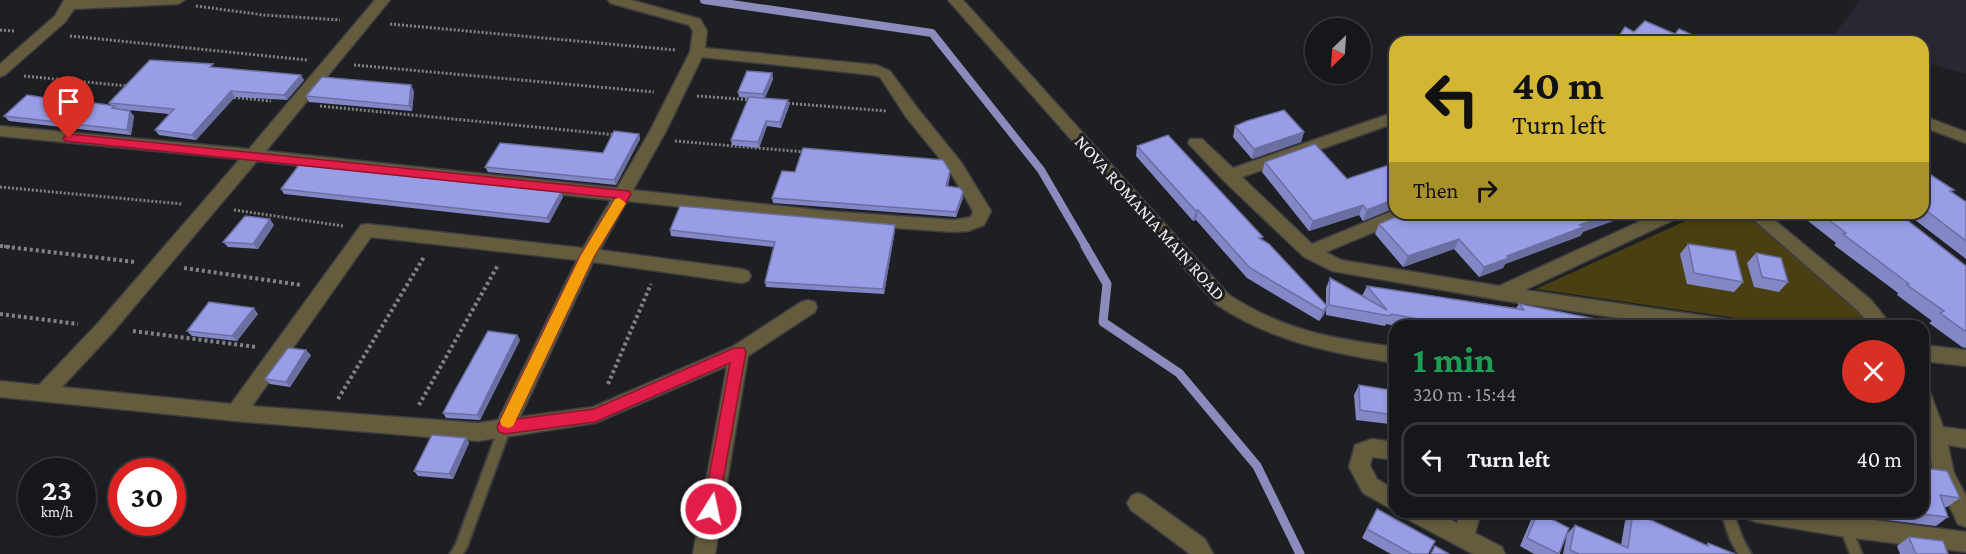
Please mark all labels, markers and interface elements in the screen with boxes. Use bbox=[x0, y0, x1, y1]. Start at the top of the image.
north arrow bbox=[1305, 18, 1371, 84]
map controls bbox=[1305, 18, 1371, 84]
icon: left bbox=[1413, 60, 1491, 138]
text: 40 m bbox=[1512, 61, 1604, 108]
pin bbox=[43, 76, 94, 138]
icon: arrive bbox=[52, 85, 85, 118]
text: Turn left bbox=[1512, 110, 1606, 140]
street label: NOVA ROMANIA MAIN ROAD bbox=[1071, 132, 1229, 304]
icon: right bbox=[1470, 174, 1503, 207]
text: Then bbox=[1413, 178, 1458, 203]
text: 1 min bbox=[1413, 340, 1495, 380]
button: close bbox=[1842, 340, 1905, 403]
text: 320 m · 15:44 bbox=[1413, 383, 1516, 405]
icon: left bbox=[1416, 443, 1449, 476]
text: Turn left bbox=[1467, 447, 1550, 472]
text: 40 m bbox=[1857, 447, 1902, 472]
speed limit sign: 30 bbox=[108, 458, 186, 536]
text: 23 bbox=[42, 473, 72, 506]
position arrow bbox=[679, 477, 743, 541]
text: km/h bbox=[41, 504, 73, 520]

